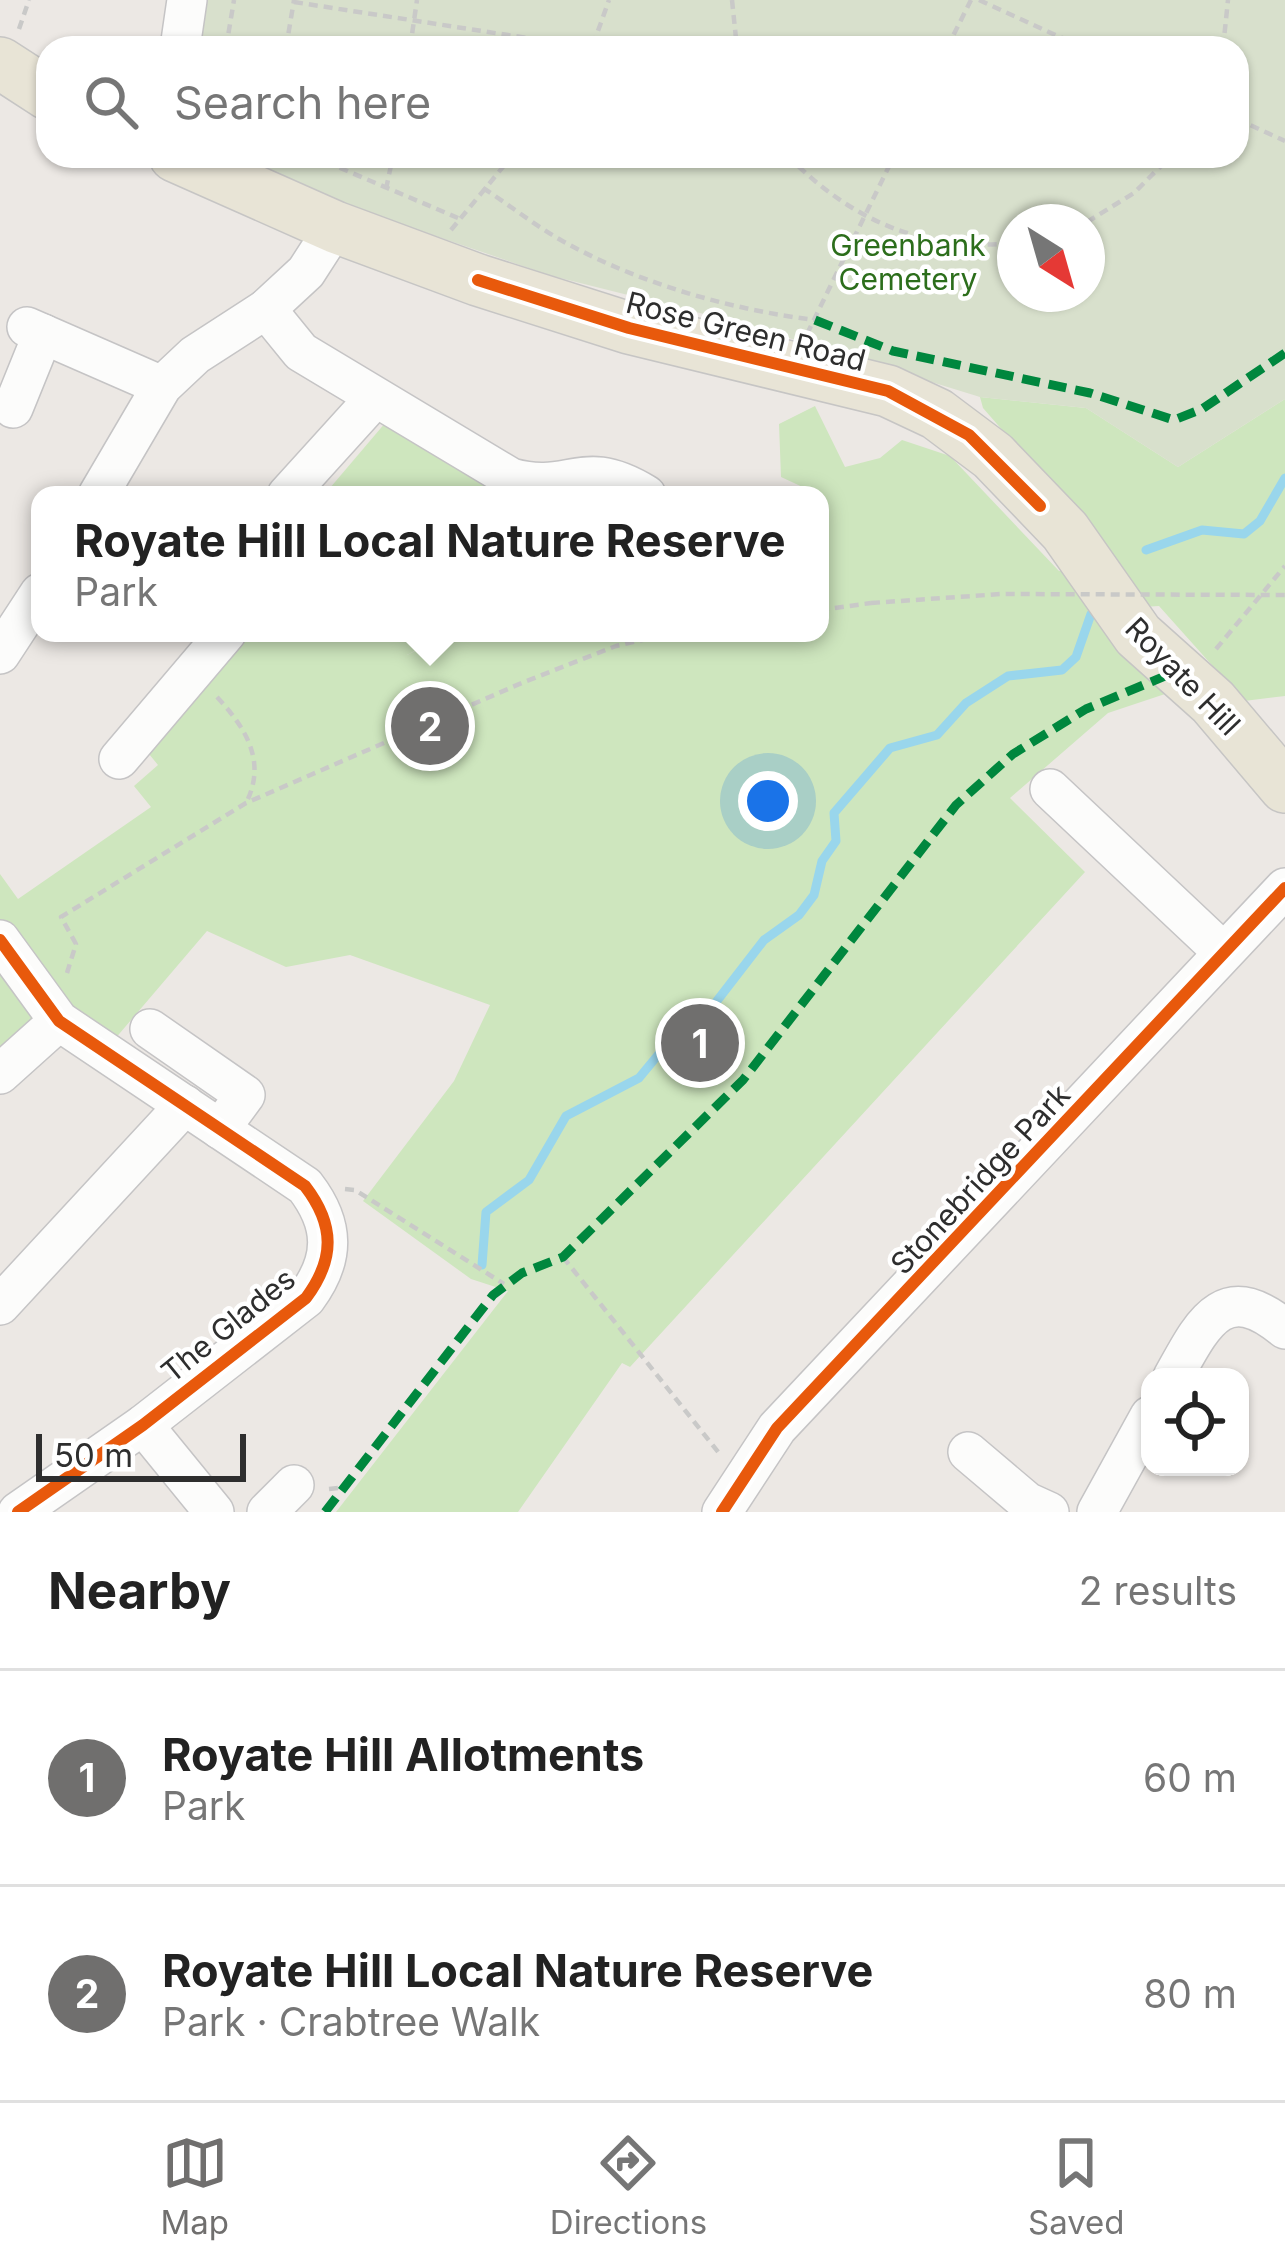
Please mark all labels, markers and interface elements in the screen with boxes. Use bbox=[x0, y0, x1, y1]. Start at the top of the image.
search box bbox=[36, 36, 1249, 168]
icon: search bbox=[78, 69, 144, 135]
text: Search here bbox=[174, 75, 431, 130]
north arrow bbox=[997, 204, 1105, 312]
park label: Greenbank Cemetery bbox=[830, 227, 986, 297]
street label: Rose Green Road bbox=[623, 284, 869, 378]
popup bbox=[31, 486, 829, 642]
text: Royate Hill Local Nature Reserve bbox=[74, 513, 786, 568]
text: Park bbox=[74, 568, 158, 615]
street label: Royate Hill bbox=[1118, 610, 1248, 742]
pin: 2 bbox=[391, 681, 469, 771]
your location bbox=[738, 771, 798, 831]
pin: 1 bbox=[661, 998, 739, 1088]
street label: Stonebridge Park bbox=[883, 1076, 1078, 1281]
street label: The Glades bbox=[154, 1260, 302, 1390]
map controls bbox=[1141, 1368, 1249, 1476]
button: locate bbox=[1141, 1368, 1249, 1476]
scale bar bbox=[36, 1428, 246, 1481]
text: 50 m bbox=[54, 1435, 133, 1475]
text: Nearby bbox=[48, 1560, 231, 1621]
text: 2 results bbox=[1079, 1567, 1237, 1614]
text: Royate Hill Allotments bbox=[162, 1727, 644, 1782]
text: 1 bbox=[79, 1754, 95, 1801]
text: 60 m bbox=[1143, 1754, 1237, 1801]
text: Park bbox=[162, 1782, 246, 1829]
text: Royate Hill Local Nature Reserve bbox=[162, 1943, 873, 1998]
text: 2 bbox=[75, 1970, 99, 2017]
text: 80 m bbox=[1143, 1970, 1237, 2017]
text: Park · Crabtree Walk bbox=[162, 1998, 540, 2045]
tab: Map bbox=[160, 2130, 229, 2242]
tab: Directions bbox=[550, 2130, 707, 2242]
tab: Saved bbox=[1028, 2130, 1125, 2242]

